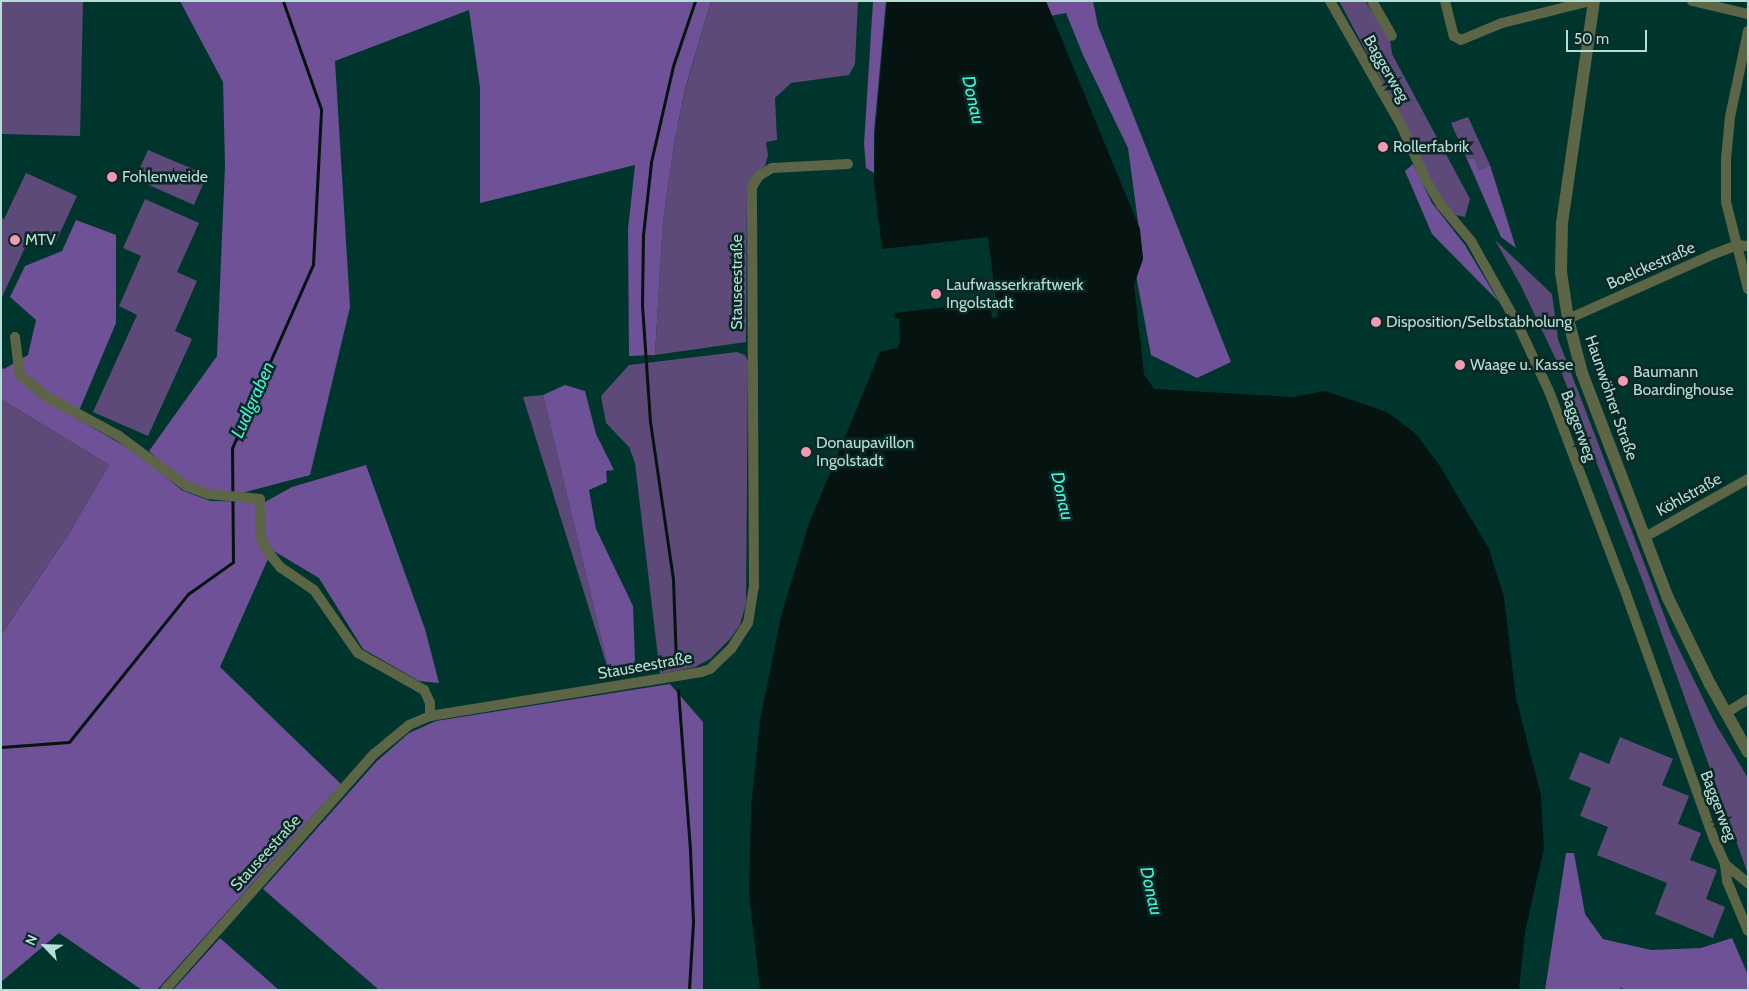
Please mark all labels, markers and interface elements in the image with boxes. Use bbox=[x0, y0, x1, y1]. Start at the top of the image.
scale bar bbox=[1569, 20, 1650, 52]
text: 50 m bbox=[1574, 30, 1609, 48]
street label: Baggerweg bbox=[1359, 32, 1413, 106]
water label: Donau bbox=[957, 74, 989, 126]
place label: Rollerfabrik bbox=[1393, 137, 1469, 157]
marker: Rollerfabrik bbox=[1377, 141, 1389, 153]
place label: Fohlenweide bbox=[122, 167, 208, 187]
marker: Fohlenweide bbox=[106, 171, 118, 183]
place label: MTV bbox=[25, 230, 56, 250]
marker: MTV bbox=[9, 234, 21, 246]
street label: Stauseestraße bbox=[727, 234, 747, 330]
street label: Boelckestraße bbox=[1604, 238, 1698, 294]
place label: Laufwasserkraftwerk Ingolstadt bbox=[946, 275, 1083, 313]
marker: Laufwasserkraftwerk Ingolstadt bbox=[930, 288, 942, 300]
place label: Disposition/Selbstabholung bbox=[1386, 312, 1572, 332]
marker: Disposition/Selbstabholung bbox=[1370, 316, 1382, 328]
street label: Haunwöhrer Straße bbox=[1581, 333, 1641, 463]
place label: Waage u. Kasse bbox=[1470, 355, 1573, 375]
water label: Ludlgraben bbox=[227, 359, 279, 441]
marker: Waage u. Kasse bbox=[1454, 359, 1466, 371]
place label: Baumann Boardinghouse bbox=[1633, 362, 1734, 400]
marker: Baumann Boardinghouse bbox=[1617, 375, 1629, 387]
street label: Baggerweg bbox=[1556, 388, 1600, 464]
place label: Donaupavillon Ingolstadt bbox=[816, 433, 914, 471]
marker: Donaupavillon Ingolstadt bbox=[800, 446, 812, 458]
street label: Köhlstraße bbox=[1653, 469, 1725, 521]
water label: Donau bbox=[1046, 470, 1078, 522]
street label: Stauseestraße bbox=[596, 648, 694, 684]
street label: Baggerweg bbox=[1696, 768, 1740, 844]
street label: Stauseestraße bbox=[227, 811, 305, 895]
water label: Donau bbox=[1135, 865, 1167, 917]
north arrow bbox=[20, 921, 70, 971]
text: N bbox=[21, 932, 42, 948]

